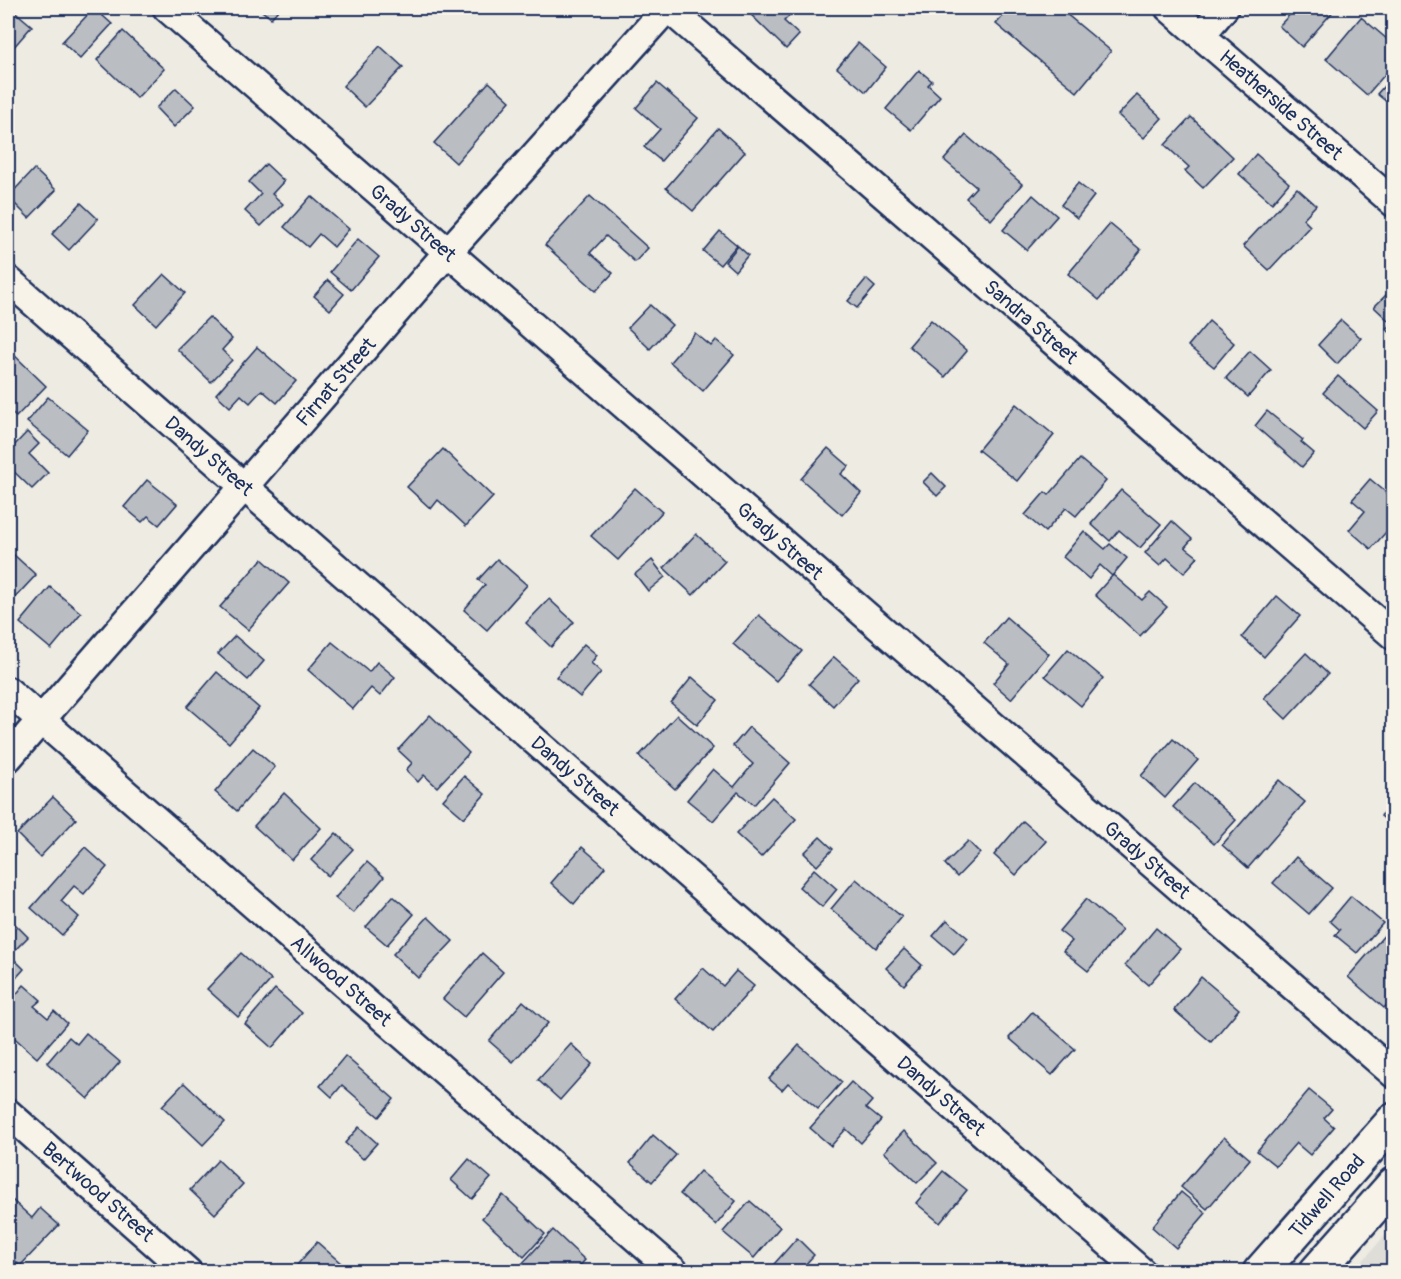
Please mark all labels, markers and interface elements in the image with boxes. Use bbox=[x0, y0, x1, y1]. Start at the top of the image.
street label: Heatherside Street bbox=[1214, 44, 1349, 166]
street label: Grady Street bbox=[365, 179, 462, 268]
street label: Sandra Street bbox=[979, 274, 1084, 370]
street label: Firnat Street bbox=[291, 332, 382, 431]
street label: Dandy Street bbox=[159, 411, 259, 502]
street label: Grady Street bbox=[732, 497, 829, 586]
street label: Dandy Street bbox=[525, 731, 625, 822]
street label: Grady Street bbox=[1099, 816, 1196, 905]
street label: Allwood Street bbox=[285, 930, 397, 1032]
street label: Dandy Street bbox=[891, 1051, 991, 1142]
street label: Bertwood Street bbox=[37, 1137, 160, 1248]
street label: Tidwell Road bbox=[1284, 1149, 1370, 1243]

